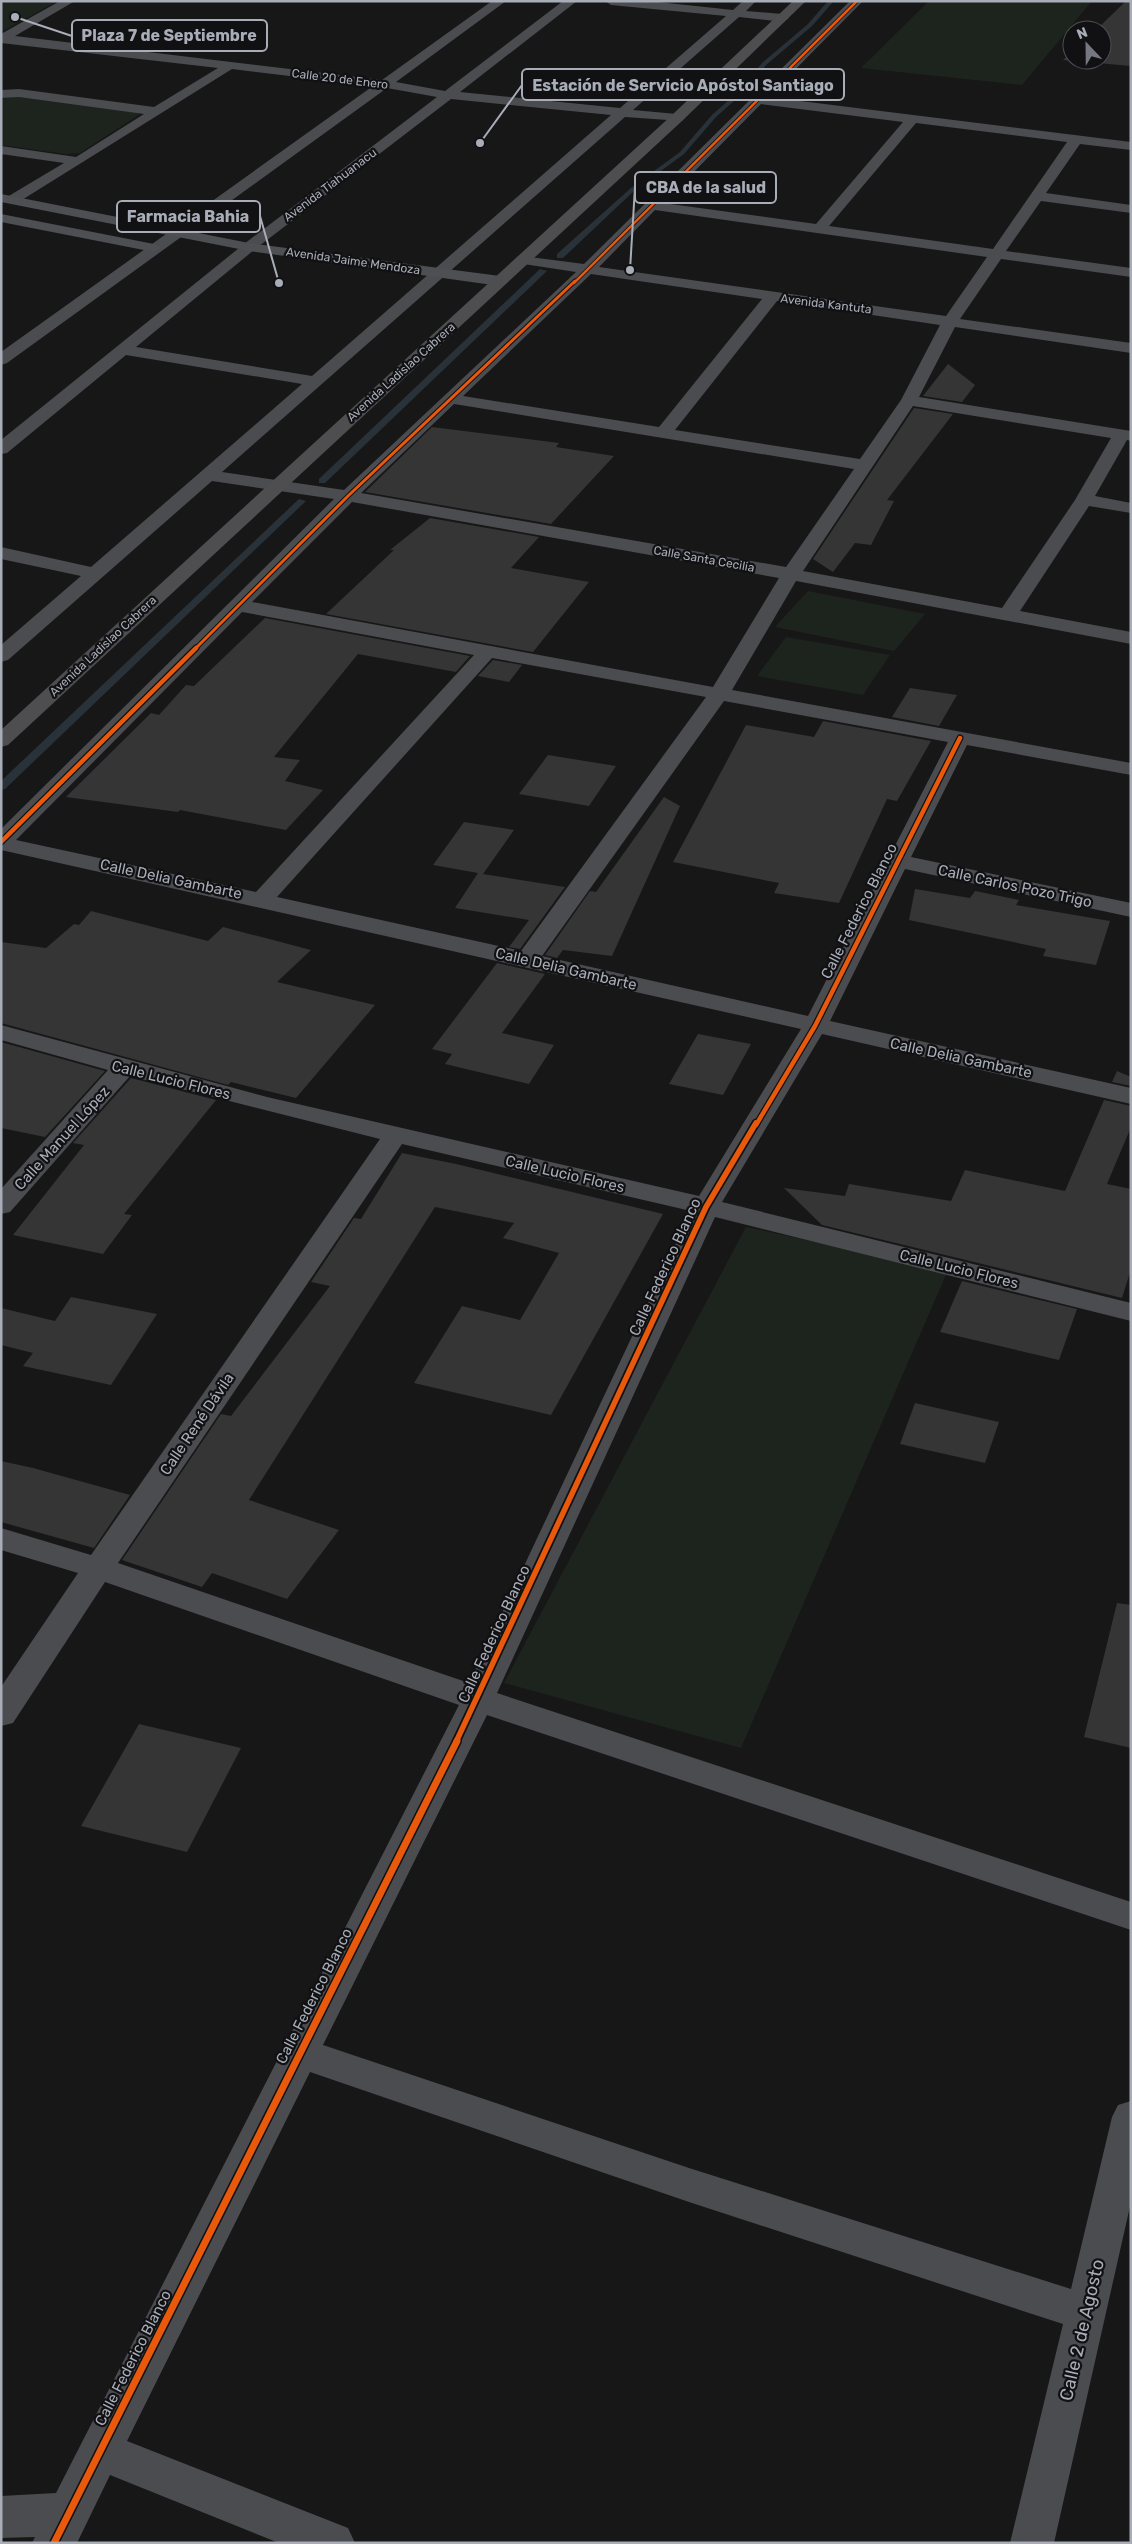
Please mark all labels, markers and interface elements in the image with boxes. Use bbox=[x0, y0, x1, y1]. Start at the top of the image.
callout: Plaza 7 de Septiembre bbox=[72, 20, 267, 51]
north arrow bbox=[1062, 20, 1112, 70]
text: N bbox=[1074, 24, 1090, 43]
text: Plaza 7 de Septiembre bbox=[81, 26, 257, 45]
street label: Calle 20 de Enero bbox=[291, 66, 389, 92]
callout: Estación de Servicio Apóstol Santiago bbox=[522, 69, 844, 100]
text: Estación de Servicio Apóstol Santiago bbox=[532, 76, 834, 95]
street label: Avenida Tiahuanacu bbox=[281, 145, 379, 225]
callout: CBA de la salud bbox=[635, 172, 776, 203]
text: CBA de la salud bbox=[646, 178, 766, 197]
callout: Farmacia Bahia bbox=[117, 201, 260, 232]
text: Farmacia Bahia bbox=[127, 207, 249, 226]
street label: Avenida Jaime Mendoza bbox=[285, 245, 421, 277]
street label: Avenida Kantuta bbox=[780, 291, 872, 317]
street label: Avenida Ladislao Cabrera bbox=[344, 320, 458, 424]
street label: Calle Santa Cecilia bbox=[652, 543, 756, 575]
street label: Avenida Ladislao Cabrera bbox=[47, 593, 159, 699]
street label: Calle Federico Blanco bbox=[817, 840, 901, 982]
street label: Calle Delia Gambarte bbox=[98, 855, 244, 903]
street label: Calle Carlos Pozo Trigo bbox=[936, 861, 1094, 911]
street label: Calle Delia Gambarte bbox=[494, 944, 638, 994]
street label: Calle Delia Gambarte bbox=[888, 1034, 1034, 1082]
street label: Calle Lucio Flores bbox=[110, 1057, 233, 1104]
street label: Calle Manuel López bbox=[11, 1082, 114, 1194]
street label: Calle Lucio Flores bbox=[504, 1152, 627, 1197]
street label: Calle Federico Blanco bbox=[625, 1195, 705, 1339]
street label: Calle Lucio Flores bbox=[898, 1246, 1021, 1293]
street label: Calle René Dávila bbox=[156, 1370, 238, 1478]
street label: Calle Federico Blanco bbox=[454, 1562, 534, 1706]
street label: Calle Federico Blanco bbox=[272, 1925, 356, 2067]
street label: Calle 2 de Agosto bbox=[1055, 2257, 1109, 2403]
street label: Calle Federico Blanco bbox=[91, 2287, 175, 2429]

